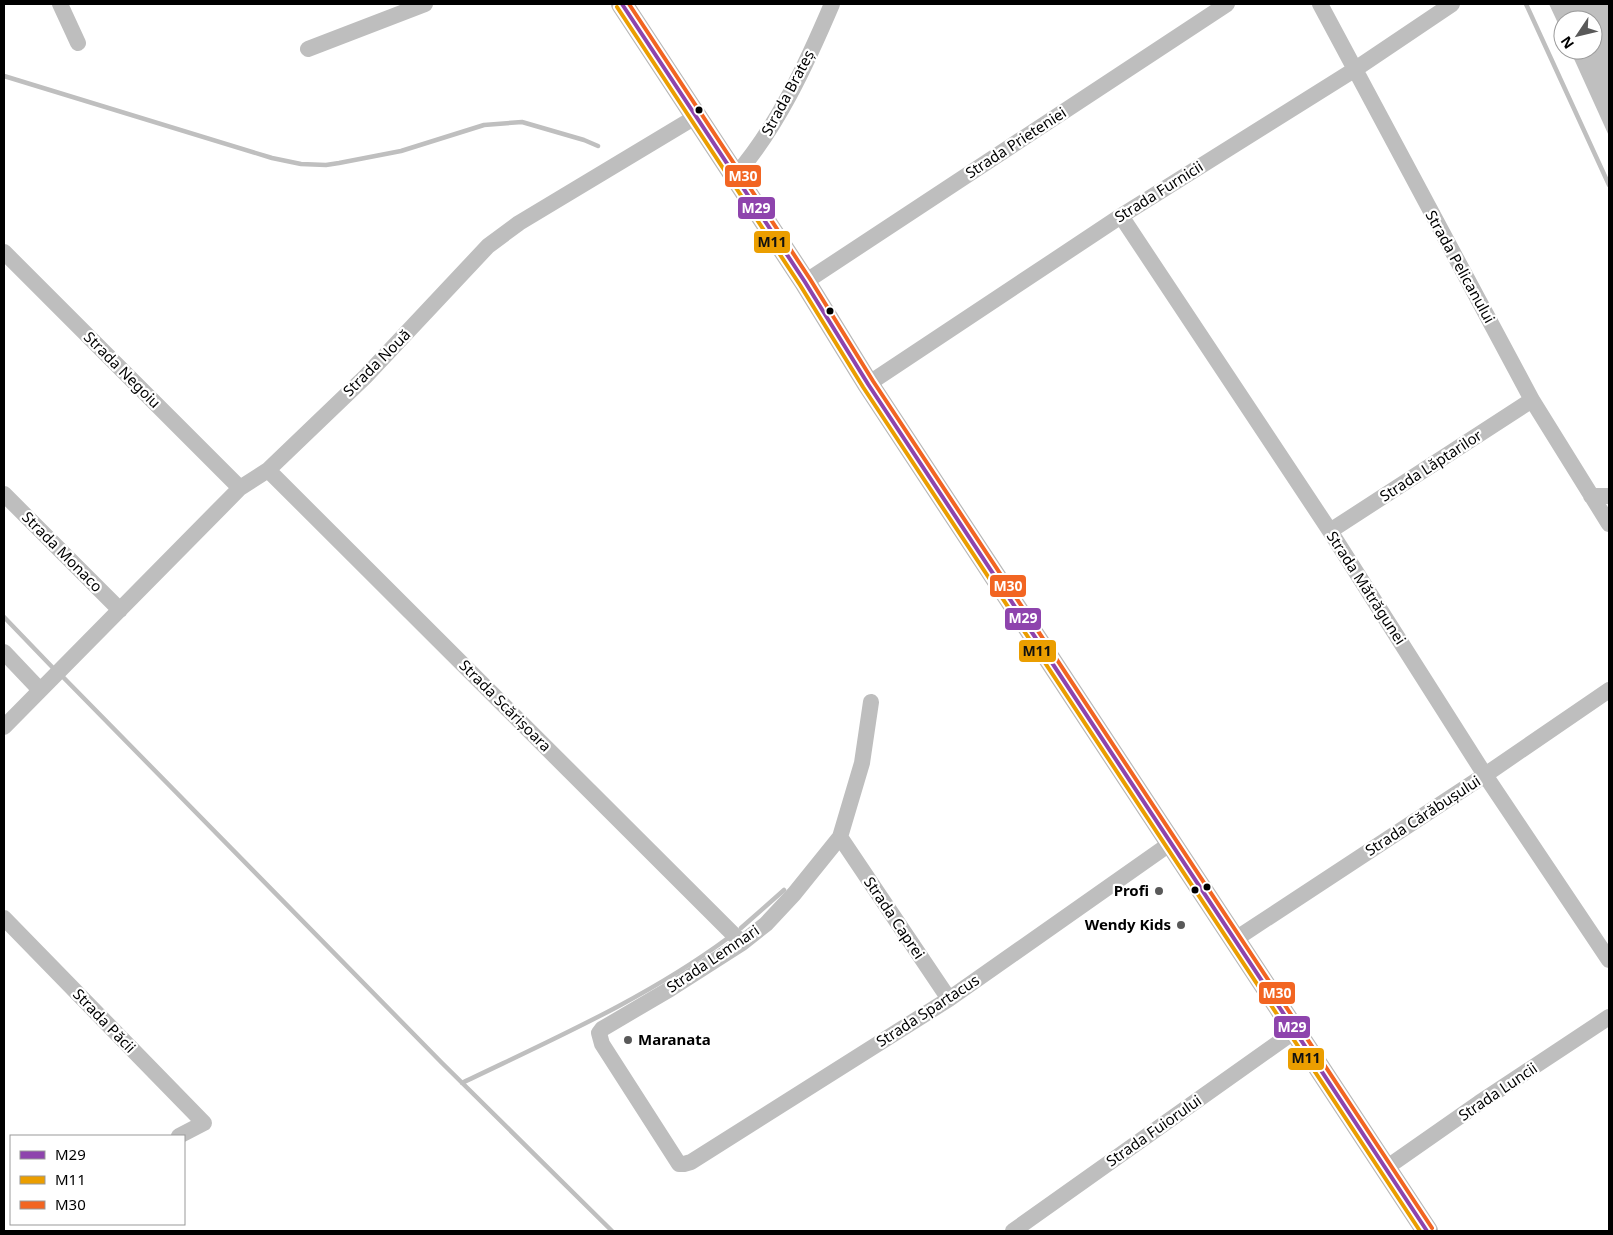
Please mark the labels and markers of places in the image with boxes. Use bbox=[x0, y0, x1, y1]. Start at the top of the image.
unlabelled marker bbox=[694, 105, 704, 115]
unlabelled marker bbox=[825, 306, 835, 316]
place label: Profi bbox=[1114, 880, 1149, 900]
unlabelled marker bbox=[1202, 882, 1212, 892]
marker: Profi bbox=[1153, 885, 1165, 897]
unlabelled marker bbox=[1190, 885, 1200, 895]
place label: Wendy Kids bbox=[1085, 914, 1171, 934]
marker: Wendy Kids bbox=[1175, 919, 1187, 931]
place label: Maranata bbox=[638, 1029, 711, 1049]
marker: Maranata bbox=[622, 1034, 634, 1046]

